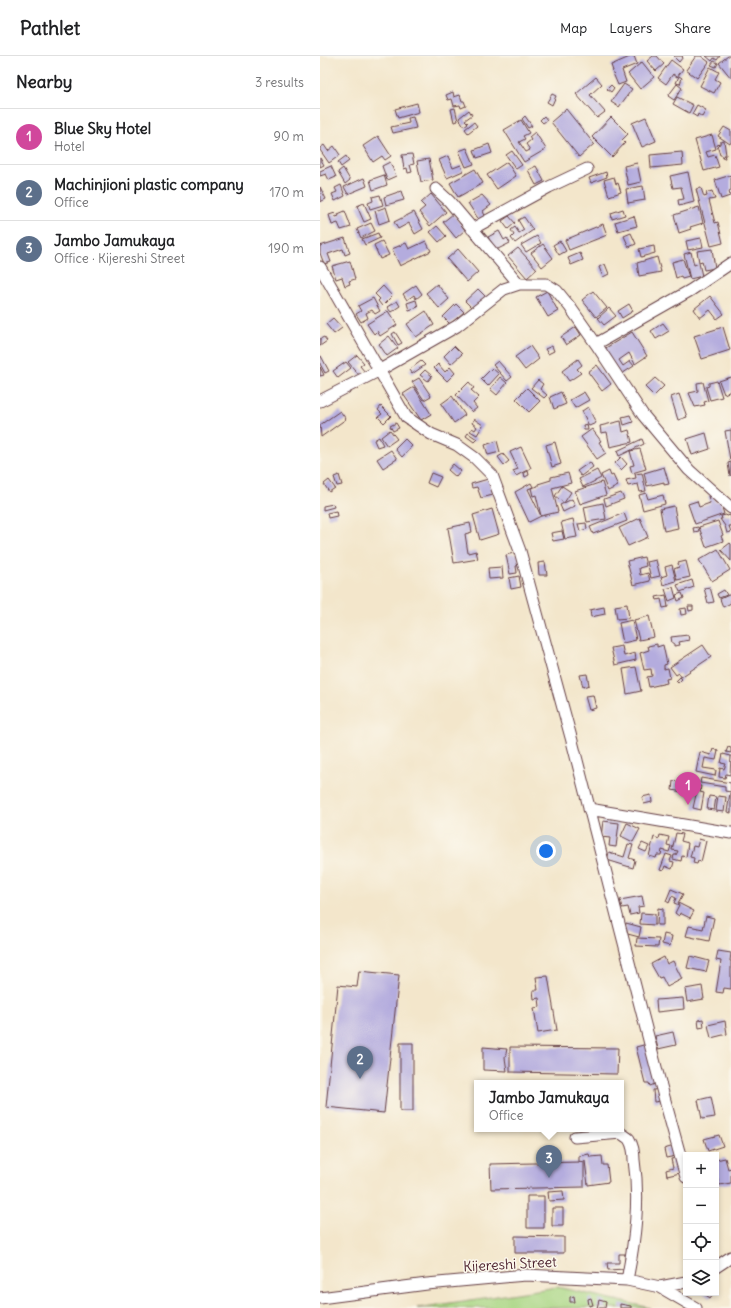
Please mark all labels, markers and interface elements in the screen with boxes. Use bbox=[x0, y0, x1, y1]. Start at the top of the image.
text: Pathlet bbox=[20, 16, 80, 40]
text: Map bbox=[560, 19, 587, 37]
text: Layers bbox=[609, 19, 652, 37]
text: Share bbox=[674, 19, 711, 37]
text: Nearby bbox=[16, 71, 72, 93]
text: 3 results bbox=[255, 74, 304, 91]
text: Blue Sky Hotel bbox=[54, 119, 151, 138]
text: 1 bbox=[26, 128, 32, 145]
text: 90 m bbox=[273, 128, 304, 145]
text: Hotel bbox=[54, 138, 85, 155]
text: Machinjioni plastic company bbox=[54, 175, 244, 194]
text: 2 bbox=[25, 184, 33, 201]
text: 170 m bbox=[269, 184, 304, 201]
text: Office bbox=[54, 194, 89, 211]
text: Jambo Jamukaya bbox=[54, 231, 175, 250]
text: 3 bbox=[25, 240, 33, 257]
text: 190 m bbox=[268, 240, 304, 257]
text: Office · Kijereshi Street bbox=[54, 250, 185, 267]
pin: 1 bbox=[675, 772, 701, 805]
your location bbox=[536, 841, 556, 861]
pin: 2 bbox=[347, 1046, 373, 1079]
popup bbox=[474, 1080, 624, 1132]
text: Jambo Jamukaya bbox=[489, 1088, 609, 1107]
text: Office bbox=[489, 1107, 524, 1124]
pin: 3 bbox=[536, 1145, 562, 1178]
map controls bbox=[683, 1152, 719, 1296]
button: + bbox=[683, 1152, 719, 1188]
button: − bbox=[683, 1188, 719, 1224]
button: locate bbox=[683, 1224, 719, 1260]
street label: Kijereshi Street bbox=[463, 1253, 557, 1275]
button: layers bbox=[683, 1260, 719, 1296]

